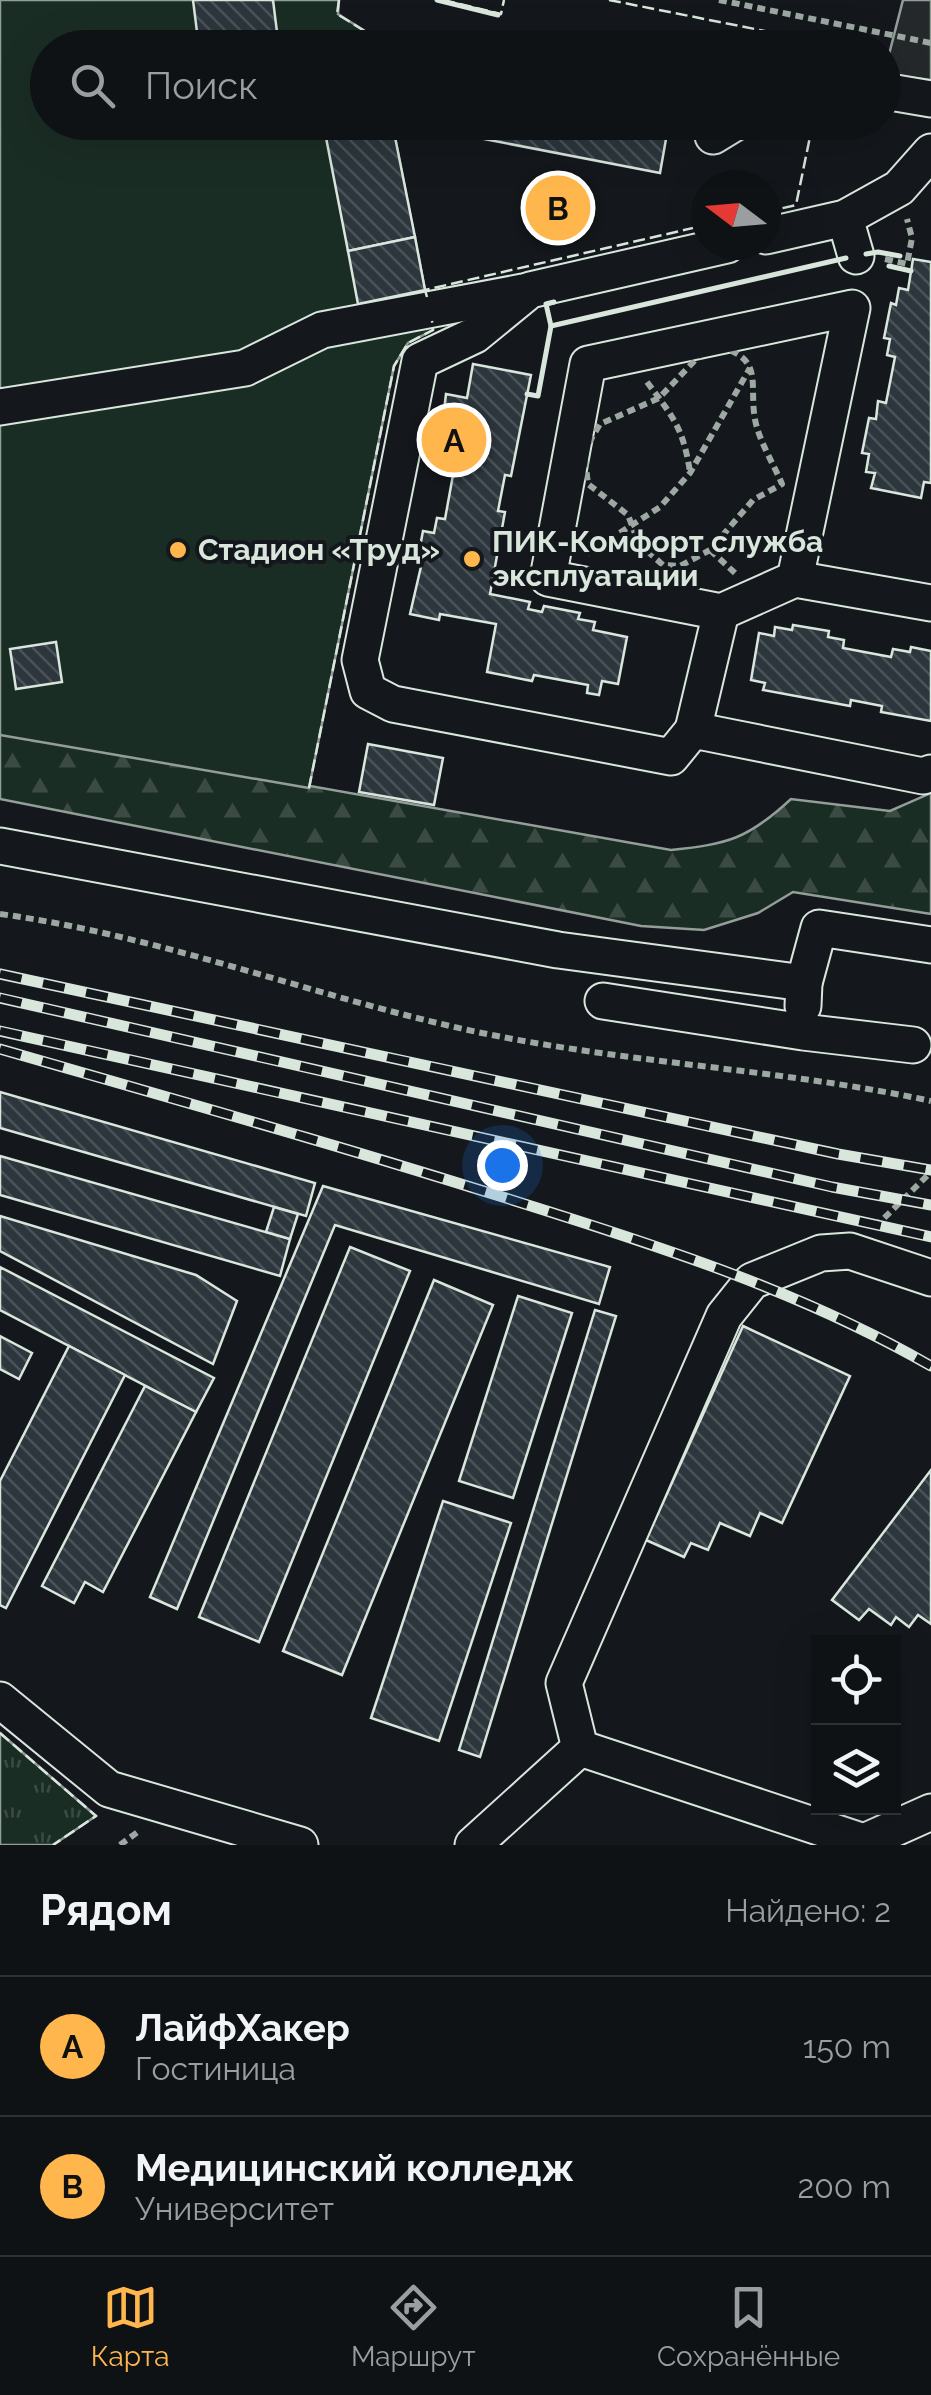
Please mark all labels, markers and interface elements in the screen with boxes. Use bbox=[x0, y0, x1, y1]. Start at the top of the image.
search box bbox=[30, 30, 901, 140]
icon: search bbox=[65, 58, 120, 113]
text: Поиск bbox=[145, 63, 258, 108]
pin: B bbox=[526, 170, 590, 246]
north arrow bbox=[691, 170, 781, 260]
pin: A bbox=[422, 402, 486, 478]
place label: ПИК-Комфорт служба эксплуатации bbox=[492, 524, 823, 593]
place label: Стадион «Труд» bbox=[198, 532, 440, 567]
marker: Стадион «Труд» bbox=[167, 539, 189, 561]
marker: ПИК-Комфорт служба эксплуатации bbox=[461, 548, 483, 570]
your location bbox=[477, 1140, 528, 1191]
map controls bbox=[811, 1635, 901, 1815]
button: locate bbox=[811, 1635, 901, 1725]
button: layers bbox=[811, 1725, 901, 1815]
text: Рядом bbox=[40, 1886, 172, 1935]
text: Найдено: 2 bbox=[725, 1892, 891, 1929]
text: ЛайфХакер bbox=[135, 2005, 350, 2050]
text: A bbox=[62, 2028, 83, 2065]
text: 150 m bbox=[803, 2028, 891, 2065]
text: Гостиница bbox=[135, 2050, 296, 2087]
text: Медицинский колледж bbox=[135, 2145, 574, 2190]
text: B bbox=[62, 2168, 83, 2205]
text: 200 m bbox=[798, 2168, 891, 2205]
text: Университет bbox=[135, 2190, 334, 2227]
tab: Карта bbox=[91, 2280, 170, 2373]
tab: Маршрут bbox=[351, 2280, 476, 2373]
tab: Сохранённые bbox=[657, 2280, 840, 2373]

